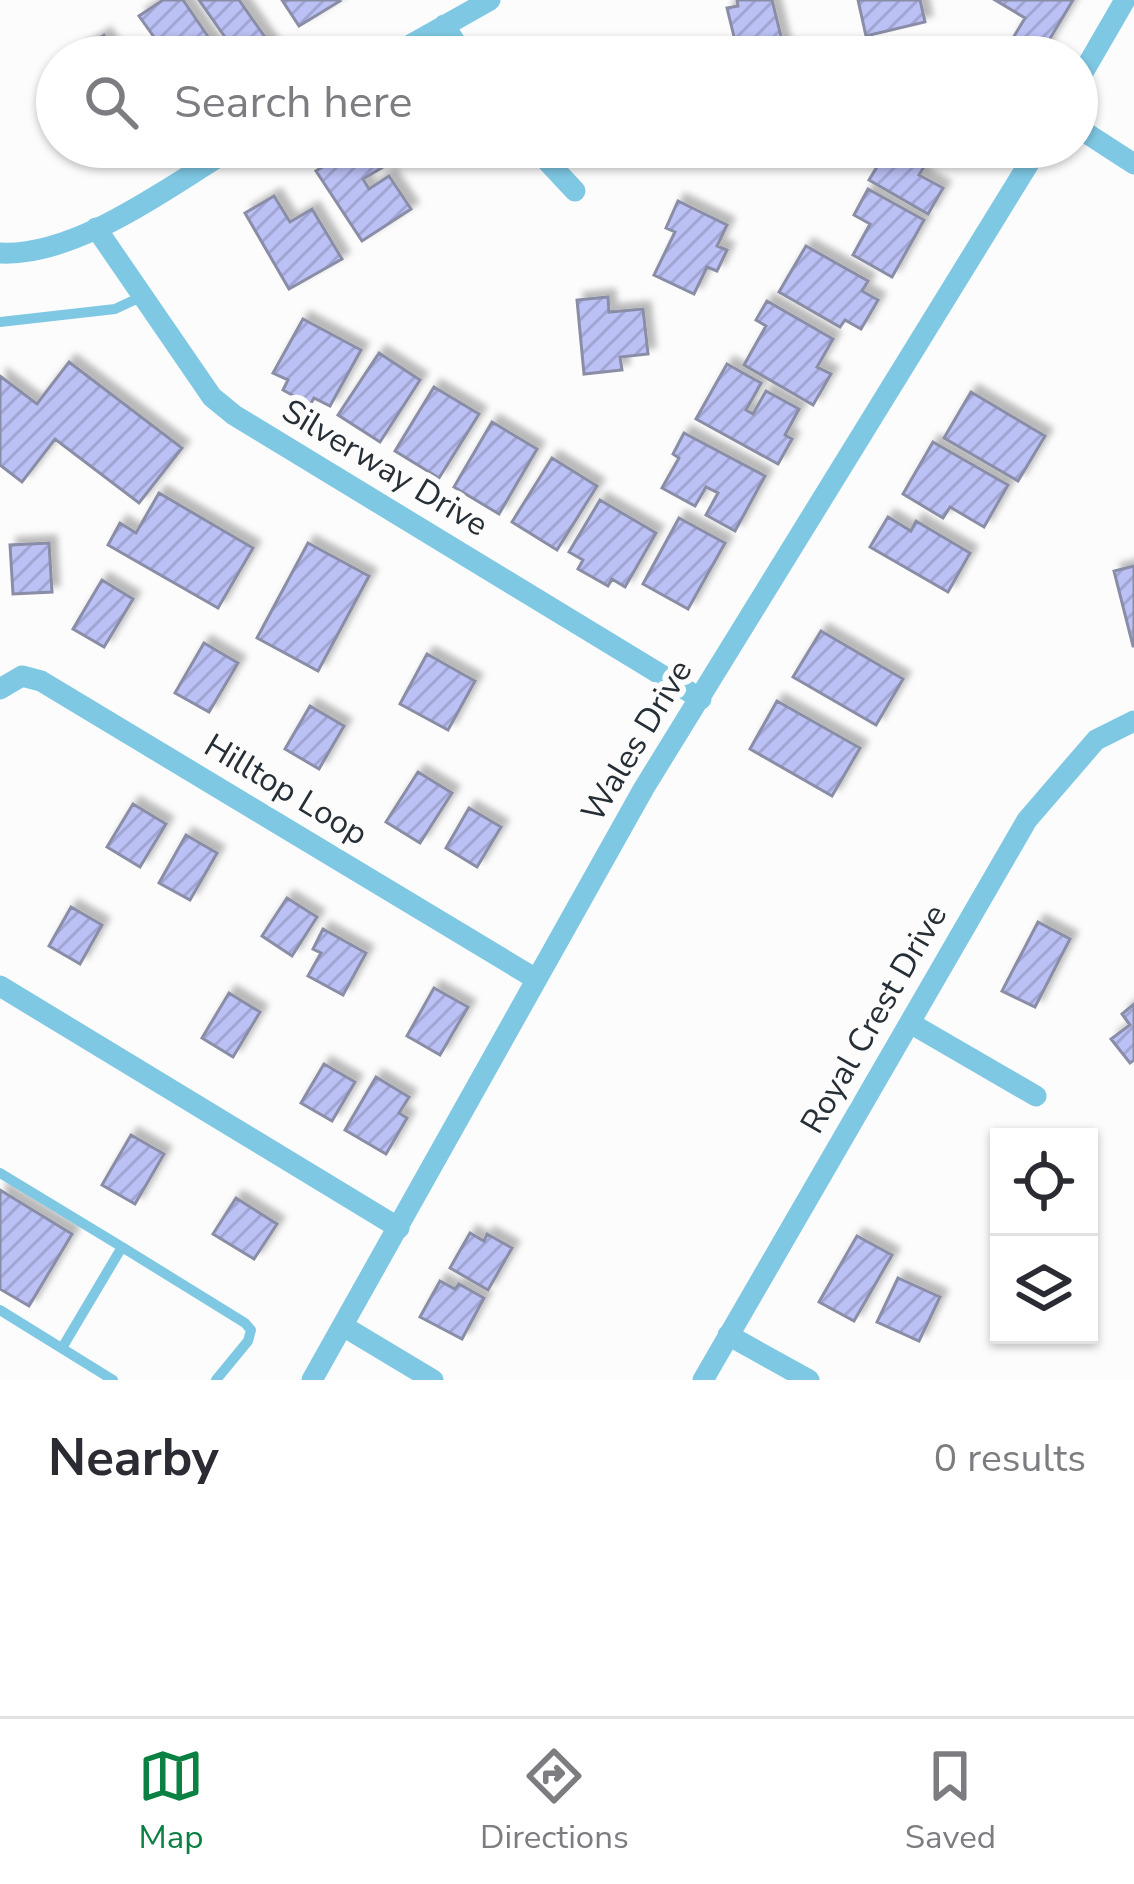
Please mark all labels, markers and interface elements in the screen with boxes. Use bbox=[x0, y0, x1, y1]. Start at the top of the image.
search box bbox=[36, 36, 1098, 168]
icon: search bbox=[78, 69, 144, 135]
text: Search here bbox=[174, 72, 413, 133]
street label: Silverway Drive bbox=[274, 389, 496, 547]
street label: Wales Drive bbox=[571, 652, 703, 830]
street label: Hilltop Loop bbox=[196, 724, 376, 856]
street label: Royal Crest Drive bbox=[790, 896, 958, 1142]
map controls bbox=[990, 1128, 1098, 1344]
button: locate bbox=[990, 1128, 1098, 1236]
button: layers bbox=[990, 1236, 1098, 1344]
text: Nearby bbox=[48, 1423, 219, 1493]
text: 0 results bbox=[934, 1432, 1086, 1485]
tab: Map bbox=[138, 1743, 204, 1860]
tab: Directions bbox=[480, 1743, 629, 1860]
tab: Saved bbox=[905, 1743, 996, 1860]

